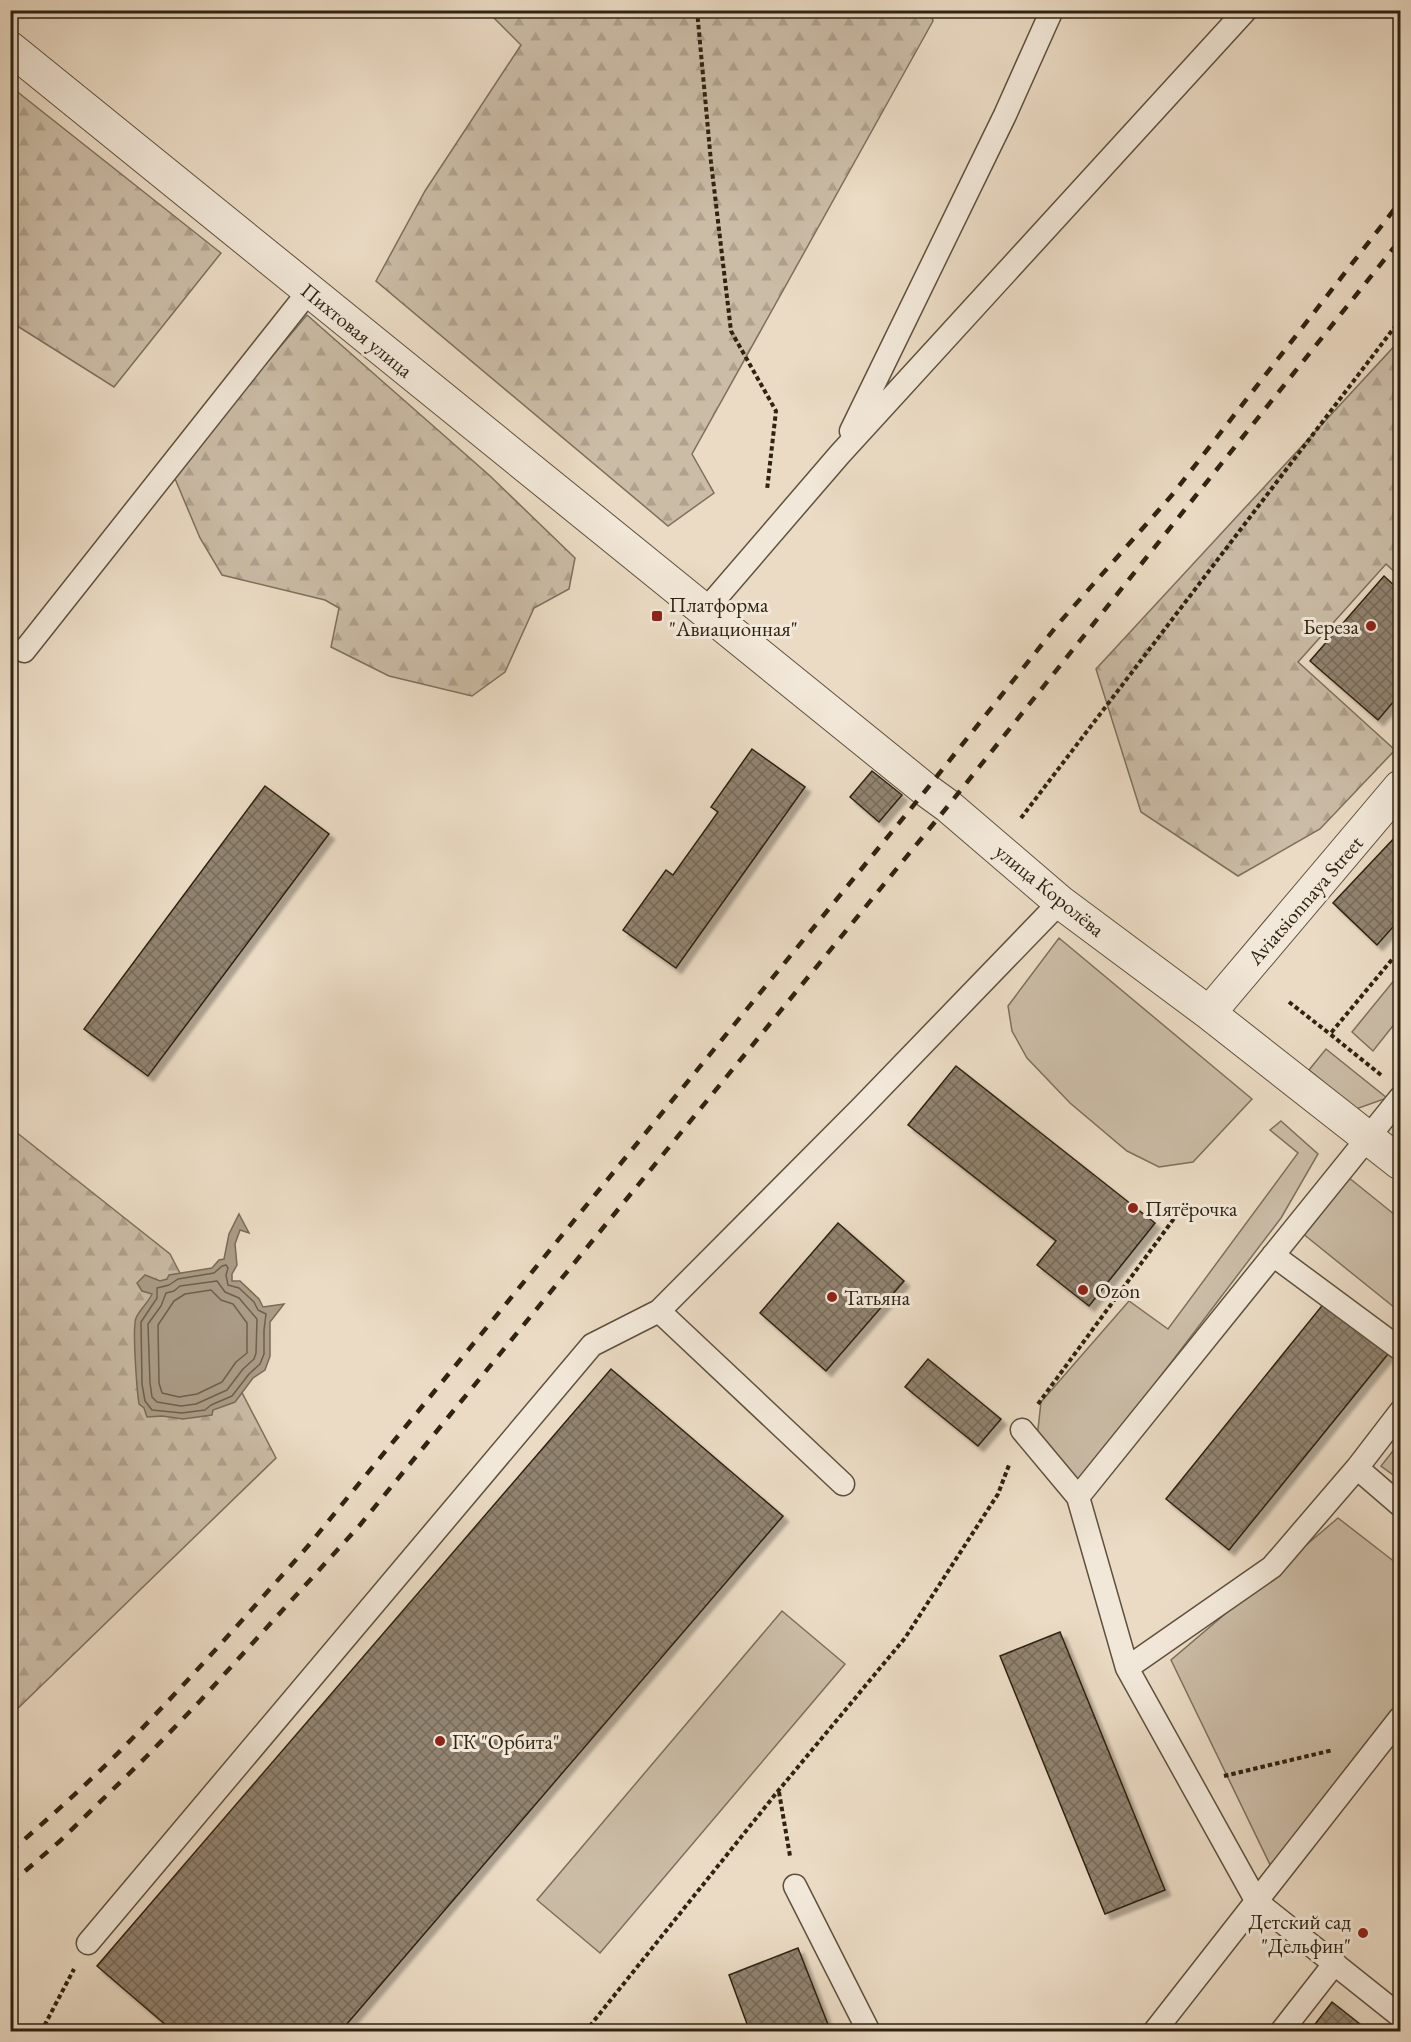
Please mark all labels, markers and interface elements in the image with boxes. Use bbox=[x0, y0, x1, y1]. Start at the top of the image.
street label: Пихтовая улица bbox=[295, 277, 419, 384]
place label: Платформа "Авиационная" bbox=[669, 591, 798, 642]
marker: Платформа "Авиационная" bbox=[650, 609, 664, 623]
place label: Береза bbox=[1303, 613, 1360, 640]
marker: Береза bbox=[1364, 619, 1378, 633]
street label: Aviatsionnaya Street bbox=[1241, 829, 1369, 971]
street label: улица Королёва bbox=[990, 838, 1111, 943]
place label: Пятёрочка bbox=[1145, 1195, 1238, 1222]
marker: Пятёрочка bbox=[1126, 1201, 1140, 1215]
place label: Ozon bbox=[1095, 1277, 1140, 1304]
marker: Ozon bbox=[1076, 1283, 1090, 1297]
place label: Татьяна bbox=[844, 1284, 911, 1311]
marker: Татьяна bbox=[825, 1290, 839, 1304]
place label: ГК "Орбита" bbox=[452, 1728, 560, 1755]
marker: ГК "Орбита" bbox=[433, 1734, 447, 1748]
place label: Детский сад "Дельфин" bbox=[1249, 1908, 1351, 1959]
marker: Детский сад "Дельфин" bbox=[1356, 1926, 1370, 1940]

